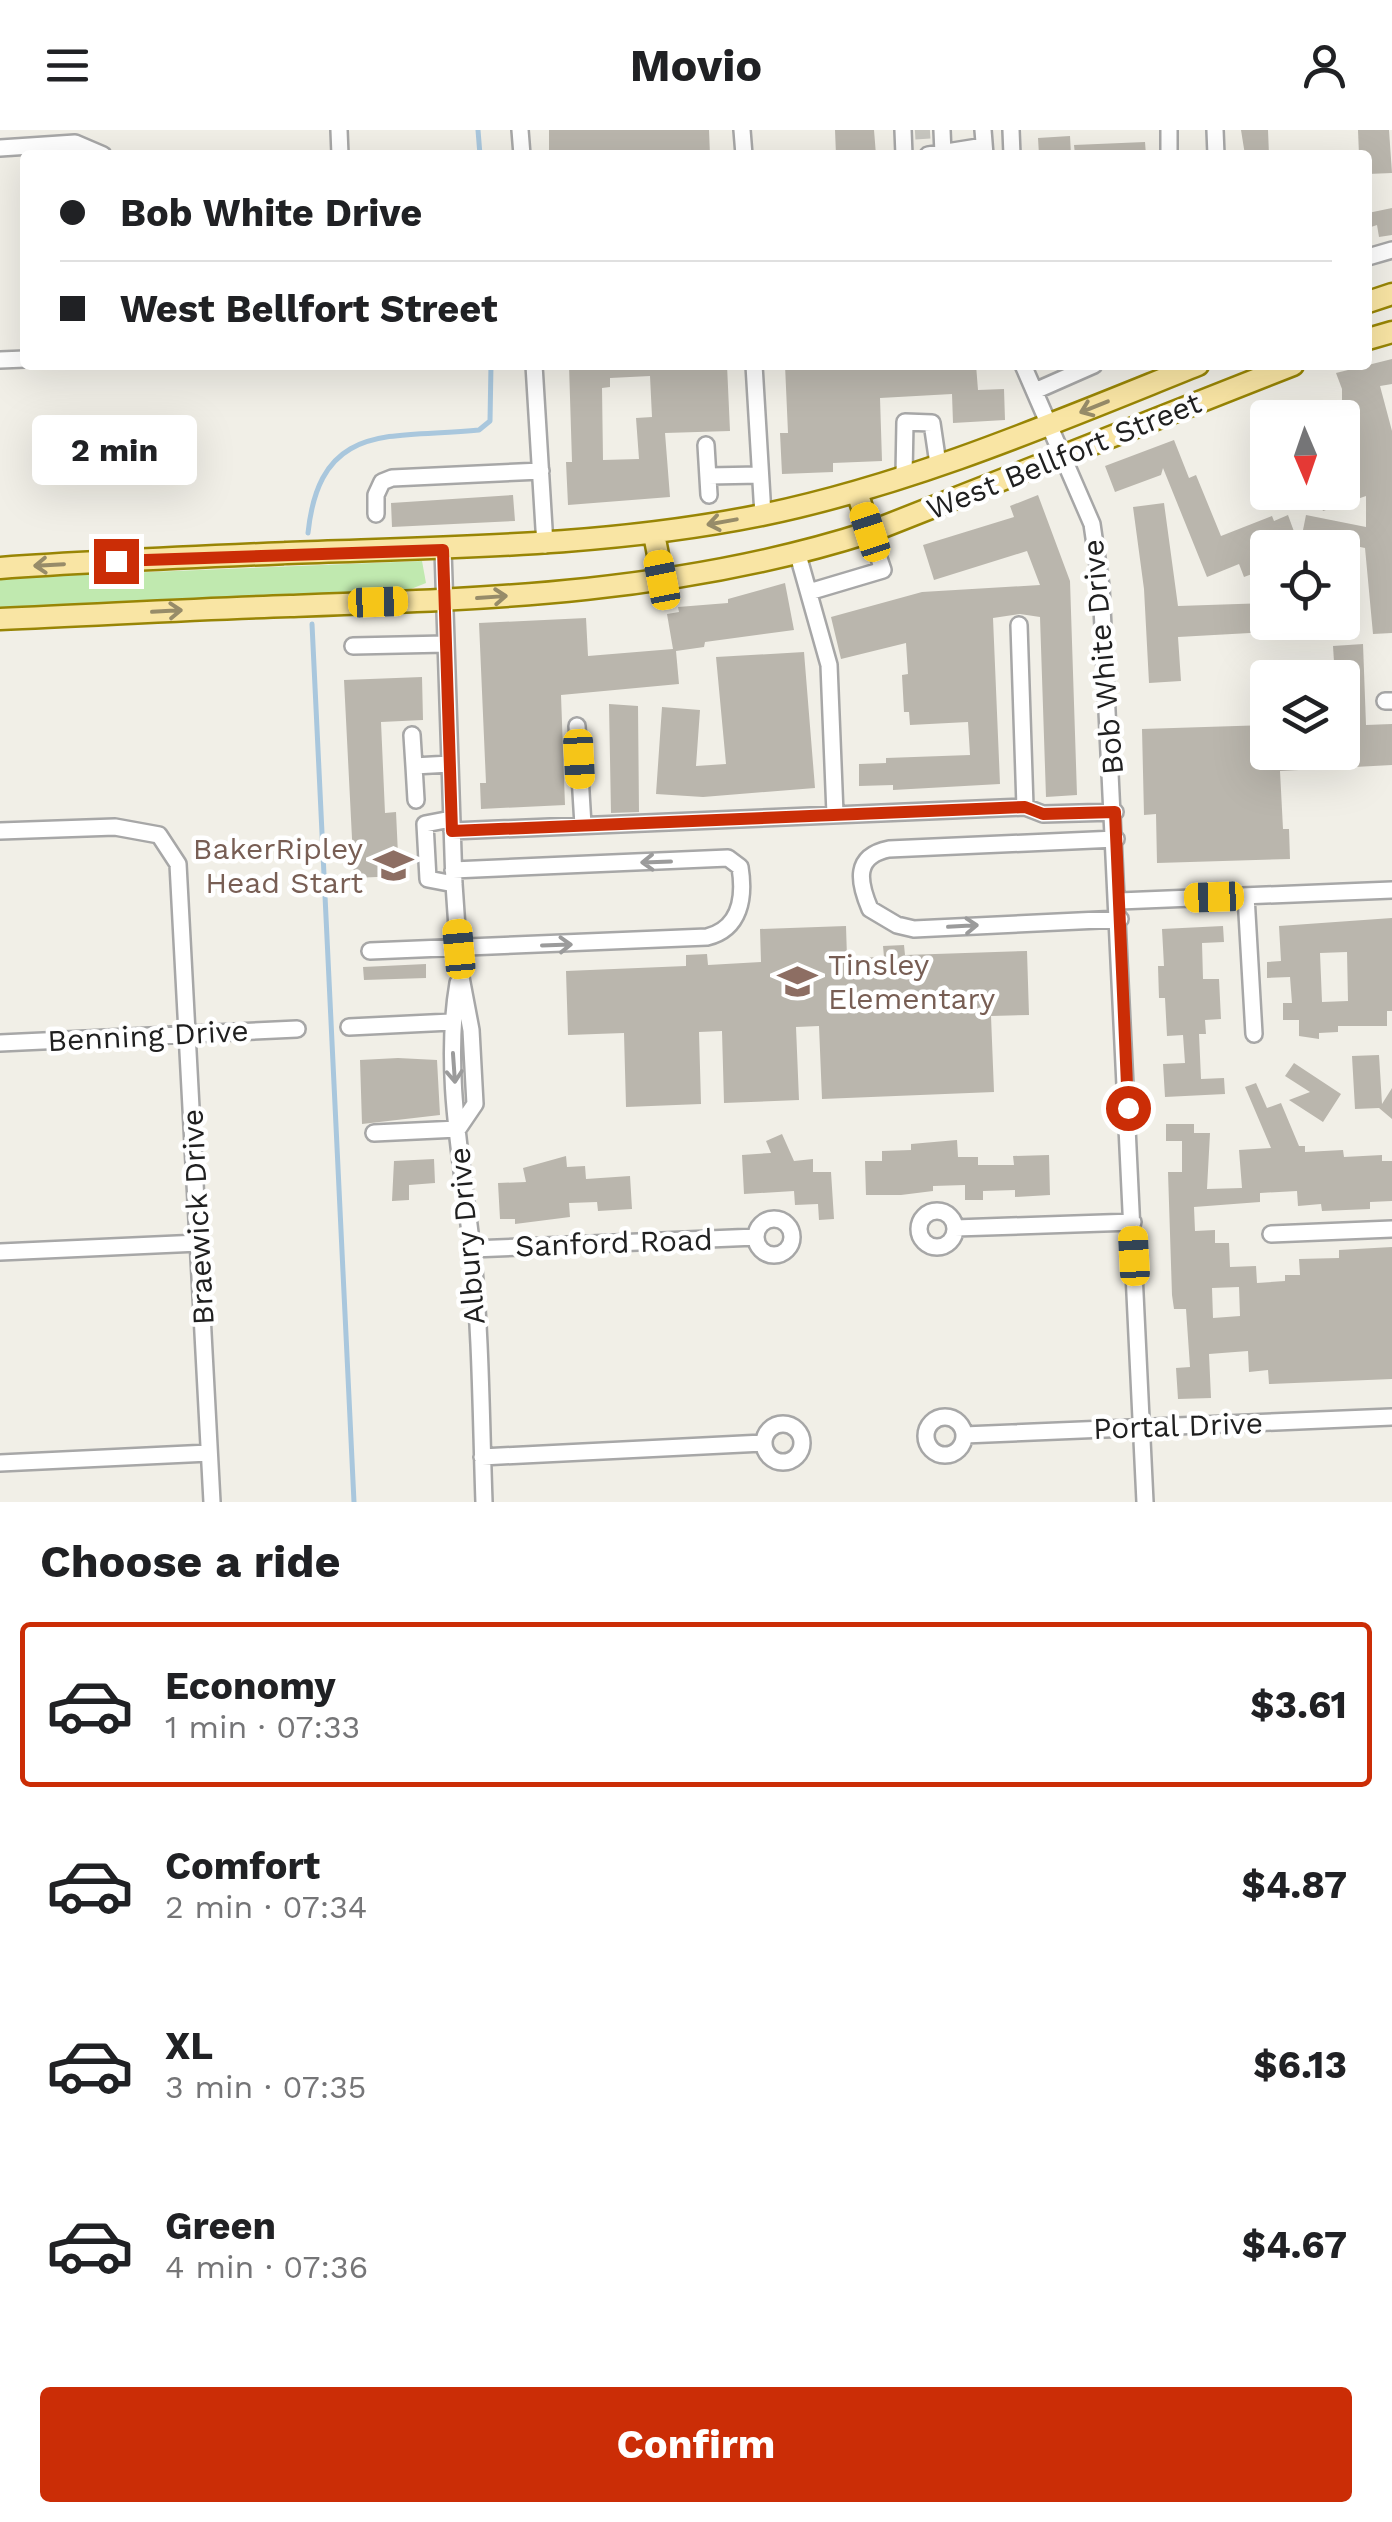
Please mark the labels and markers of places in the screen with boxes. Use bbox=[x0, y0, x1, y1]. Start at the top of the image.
place label: BakerRipley Head Start bbox=[193, 831, 364, 900]
school or university icon: BakerRipley Head Start bbox=[372, 845, 414, 887]
place label: Tinsley Elementary bbox=[828, 947, 996, 1016]
school or university icon: Tinsley Elementary bbox=[777, 961, 819, 1003]

